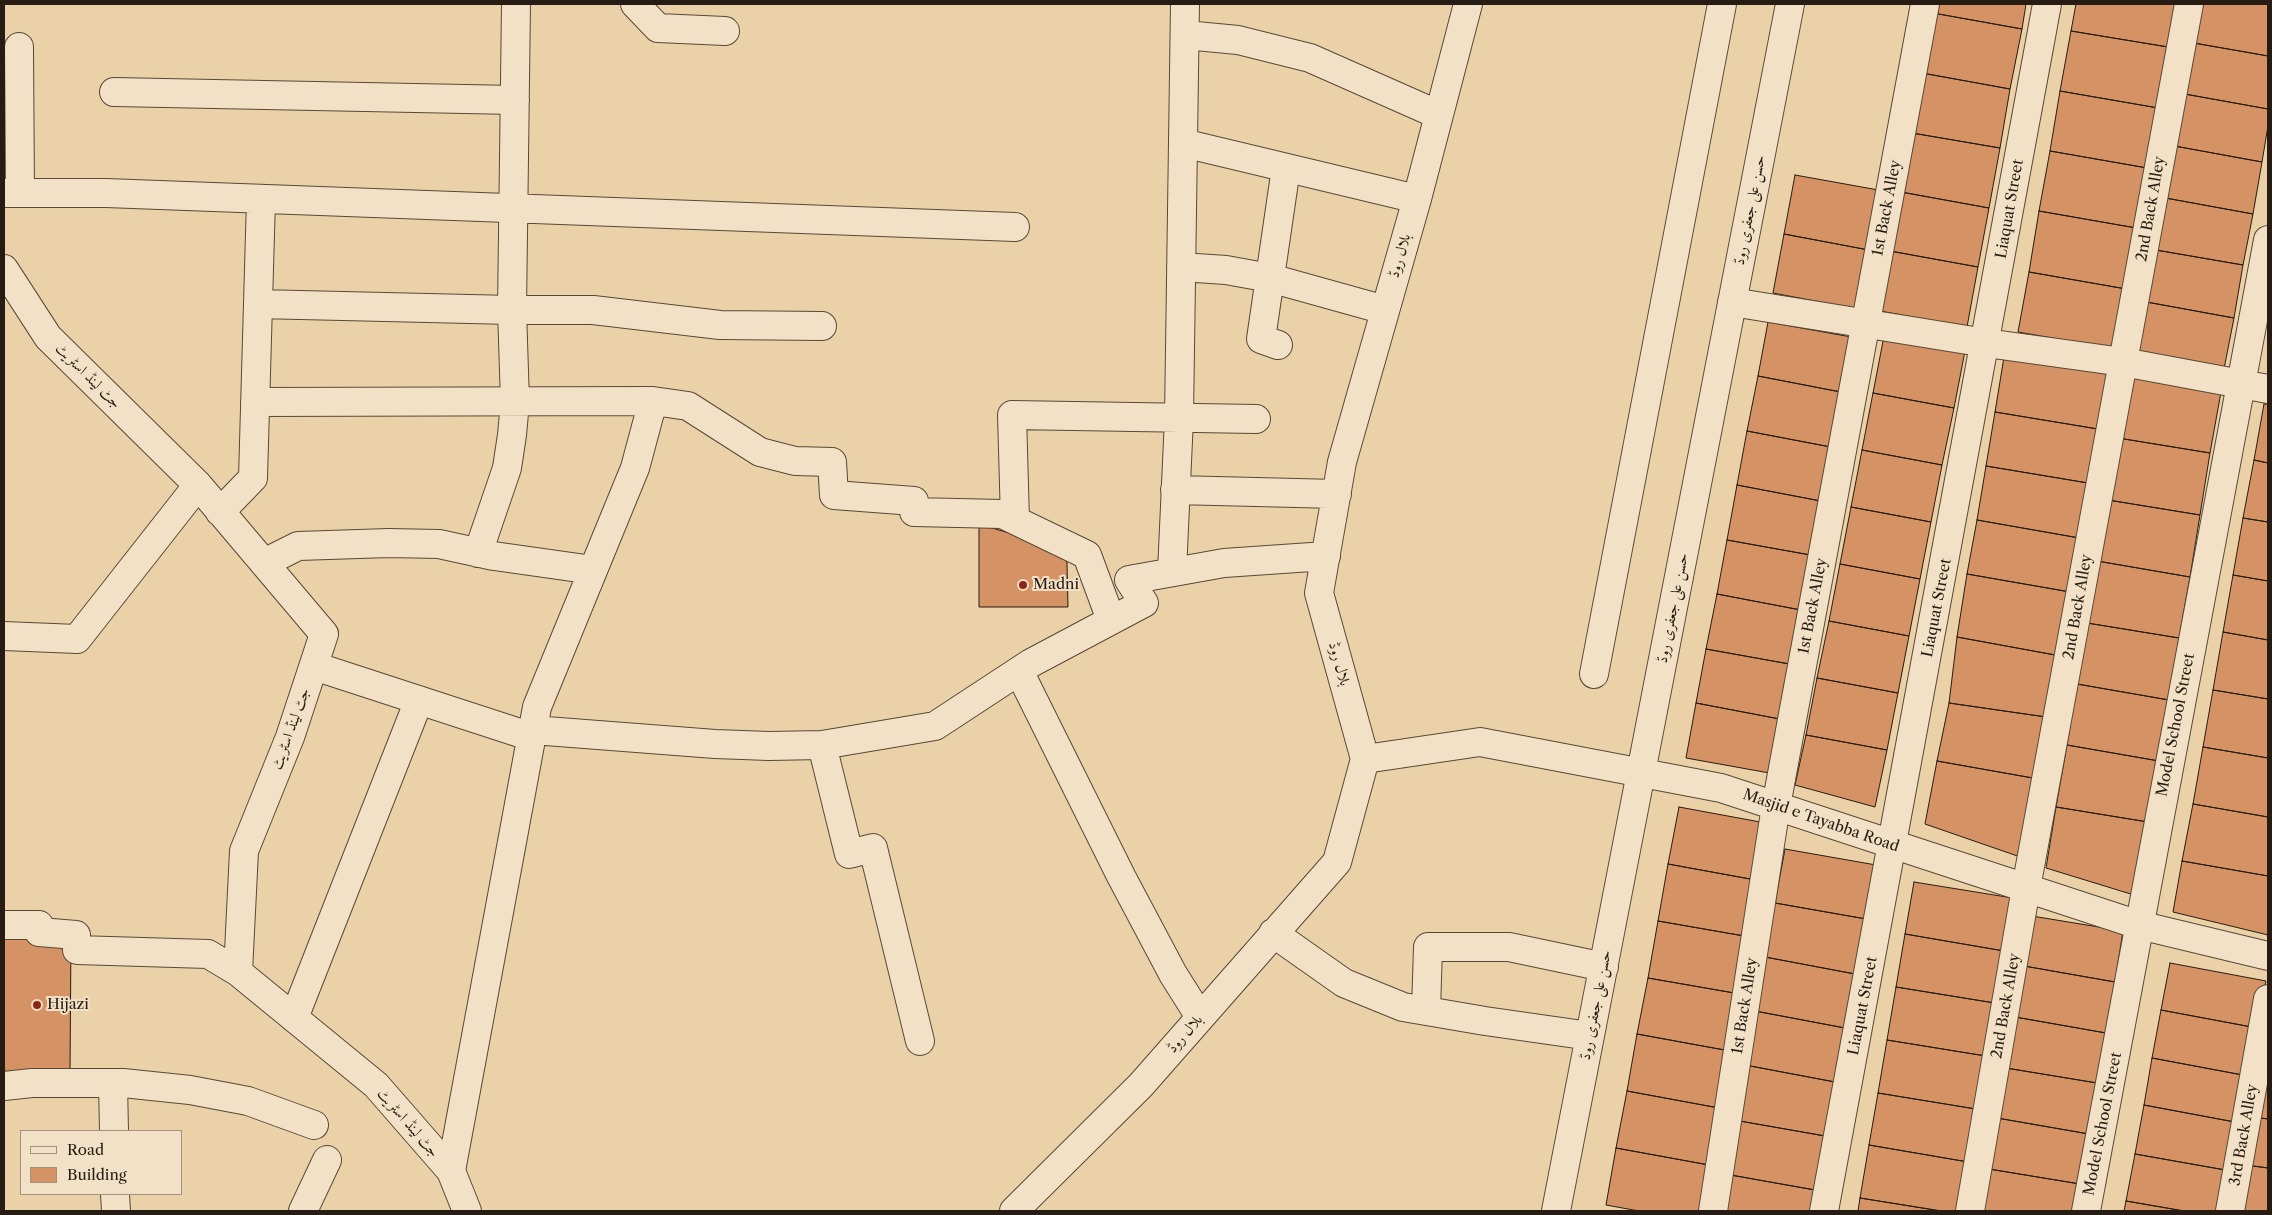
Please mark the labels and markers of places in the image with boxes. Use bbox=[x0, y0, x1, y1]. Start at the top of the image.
place label: Madni bbox=[1033, 576, 1079, 594]
marker: Madni bbox=[1017, 579, 1029, 591]
place label: Hijazi bbox=[47, 996, 89, 1014]
marker: Hijazi bbox=[31, 999, 43, 1011]

